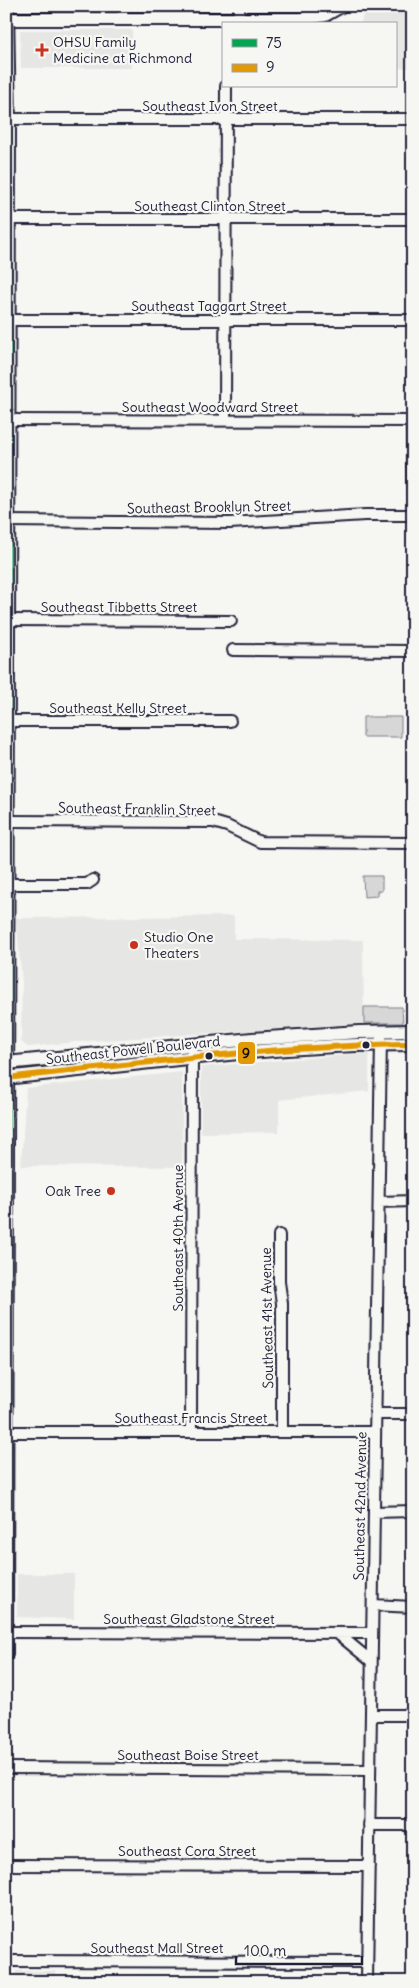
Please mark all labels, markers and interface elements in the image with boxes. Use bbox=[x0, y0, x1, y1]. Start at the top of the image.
legend bbox=[222, 22, 396, 88]
place label: OHSU Family Medicine at Richmond bbox=[53, 33, 192, 67]
text: 75 bbox=[266, 33, 282, 52]
marker: OHSU Family Medicine at Richmond bbox=[35, 43, 49, 57]
text: 9 bbox=[266, 57, 275, 76]
street label: Southeast Ivon Street bbox=[142, 97, 278, 115]
street label: Southeast Clinton Street bbox=[134, 197, 286, 215]
street label: Southeast Taggart Street bbox=[131, 297, 287, 315]
street label: Southeast Woodward Street bbox=[122, 398, 298, 416]
street label: Southeast Brooklyn Street bbox=[127, 497, 291, 517]
street label: Southeast Tibbetts Street bbox=[41, 598, 198, 616]
street label: Southeast Kelly Street bbox=[49, 699, 187, 717]
street label: Southeast Franklin Street bbox=[58, 799, 216, 819]
place label: Studio One Theaters bbox=[144, 928, 213, 962]
marker: Studio One Theaters bbox=[128, 939, 140, 951]
street label: Southeast Powell Boulevard bbox=[45, 1032, 221, 1068]
unlabelled marker bbox=[361, 1040, 371, 1050]
line badge: 9 bbox=[237, 1041, 256, 1065]
text: 9 bbox=[242, 1044, 250, 1062]
unlabelled marker bbox=[204, 1051, 214, 1061]
street label: Southeast 40th Avenue bbox=[169, 1165, 187, 1311]
place label: Oak Tree bbox=[45, 1182, 101, 1200]
marker: Oak Tree bbox=[105, 1185, 117, 1197]
street label: Southeast 41st Avenue bbox=[257, 1247, 277, 1389]
street label: Southeast Francis Street bbox=[115, 1409, 268, 1427]
street label: Southeast 42nd Avenue bbox=[350, 1431, 370, 1581]
street label: Southeast Gladstone Street bbox=[103, 1610, 275, 1628]
street label: Southeast Boise Street bbox=[117, 1746, 259, 1764]
street label: Southeast Cora Street bbox=[118, 1842, 256, 1860]
scale bar bbox=[236, 1933, 363, 1965]
street label: Southeast Mall Street bbox=[91, 1939, 224, 1957]
text: 100 m bbox=[244, 1941, 286, 1960]

